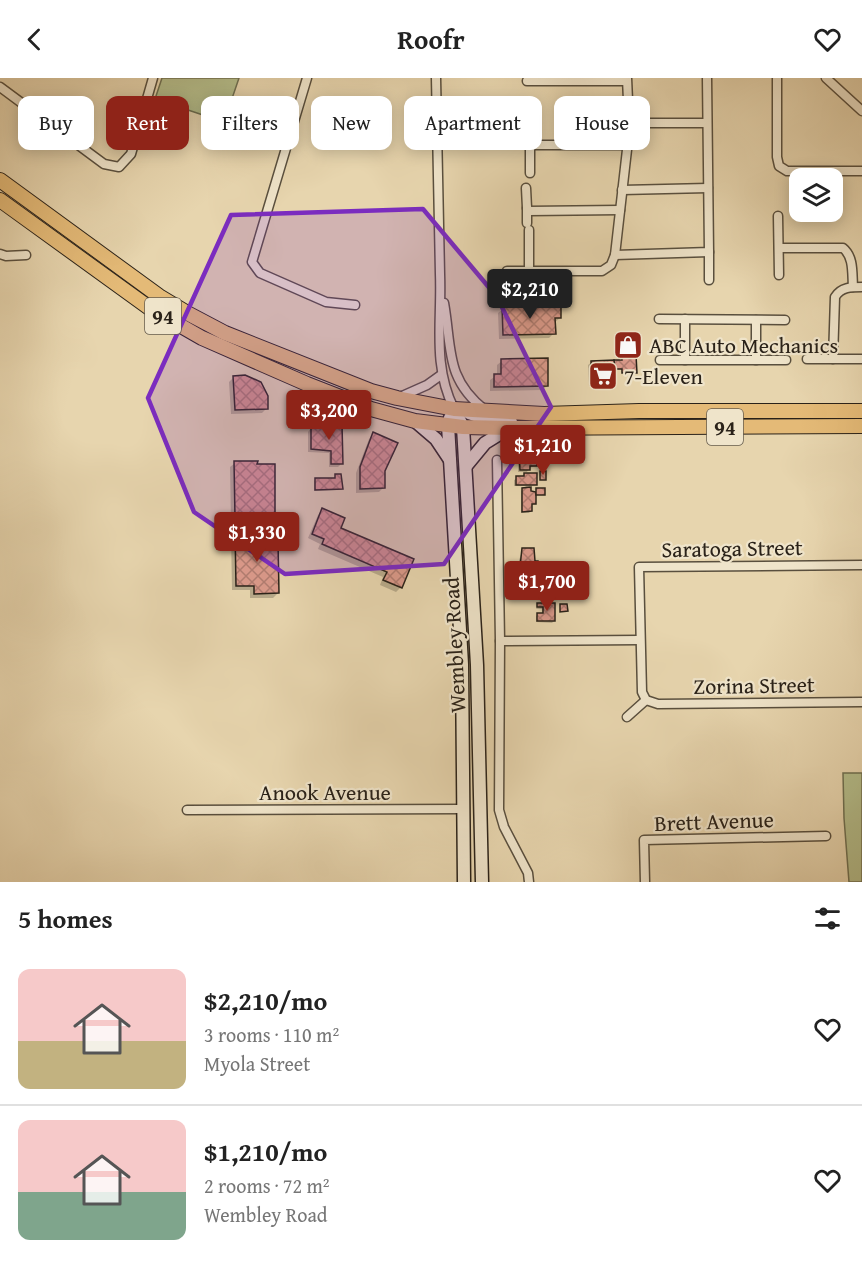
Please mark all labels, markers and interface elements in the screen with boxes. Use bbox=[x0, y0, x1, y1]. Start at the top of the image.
text: Roofr bbox=[397, 19, 465, 59]
icon: back bbox=[18, 23, 51, 56]
icon: heart bbox=[811, 23, 844, 56]
chip: Buy bbox=[18, 96, 94, 150]
chip: Rent bbox=[106, 96, 189, 150]
chip: Filters bbox=[201, 96, 299, 150]
chip: New bbox=[311, 96, 392, 150]
chip: Apartment bbox=[404, 96, 542, 150]
chip: House bbox=[554, 96, 650, 150]
map controls bbox=[789, 168, 843, 222]
button: layers bbox=[789, 168, 843, 222]
pin: $2,210 bbox=[481, 269, 579, 320]
text: $2,210 bbox=[501, 274, 559, 303]
road number: 94 bbox=[145, 298, 181, 334]
shop icon: ABC Auto Mechanics bbox=[612, 329, 644, 361]
place label: ABC Auto Mechanics bbox=[649, 329, 838, 361]
supermarket icon: 7-Eleven bbox=[587, 360, 619, 392]
place label: 7-Eleven bbox=[624, 360, 704, 392]
pin: $3,200 bbox=[280, 390, 378, 441]
text: $3,200 bbox=[300, 395, 358, 424]
road number: 94 bbox=[707, 409, 743, 445]
pin: $1,210 bbox=[494, 425, 592, 476]
text: $1,210 bbox=[514, 430, 572, 459]
pin: $1,330 bbox=[208, 512, 306, 563]
text: $1,330 bbox=[228, 517, 286, 546]
street label: Saratoga Street bbox=[661, 531, 803, 565]
pin: $1,700 bbox=[498, 561, 596, 612]
text: $1,700 bbox=[518, 566, 576, 595]
street label: Wembley Road bbox=[434, 576, 474, 714]
street label: Zorina Street bbox=[693, 668, 815, 702]
street label: Anook Avenue bbox=[259, 776, 391, 808]
street label: Brett Avenue bbox=[654, 803, 774, 839]
text: 5 homes bbox=[18, 899, 113, 938]
icon: filters bbox=[811, 902, 844, 935]
text: $2,210/mo bbox=[204, 981, 327, 1020]
icon: home bbox=[66, 993, 138, 1065]
icon: heart bbox=[811, 1013, 844, 1046]
text: 3 rooms · 110 m² bbox=[204, 1020, 339, 1049]
text: Myola Street bbox=[204, 1049, 310, 1078]
text: $1,210/mo bbox=[204, 1132, 327, 1171]
icon: home bbox=[66, 1144, 138, 1216]
icon: heart bbox=[811, 1164, 844, 1197]
text: 2 rooms · 72 m² bbox=[204, 1171, 330, 1200]
text: Wembley Road bbox=[204, 1200, 328, 1229]

